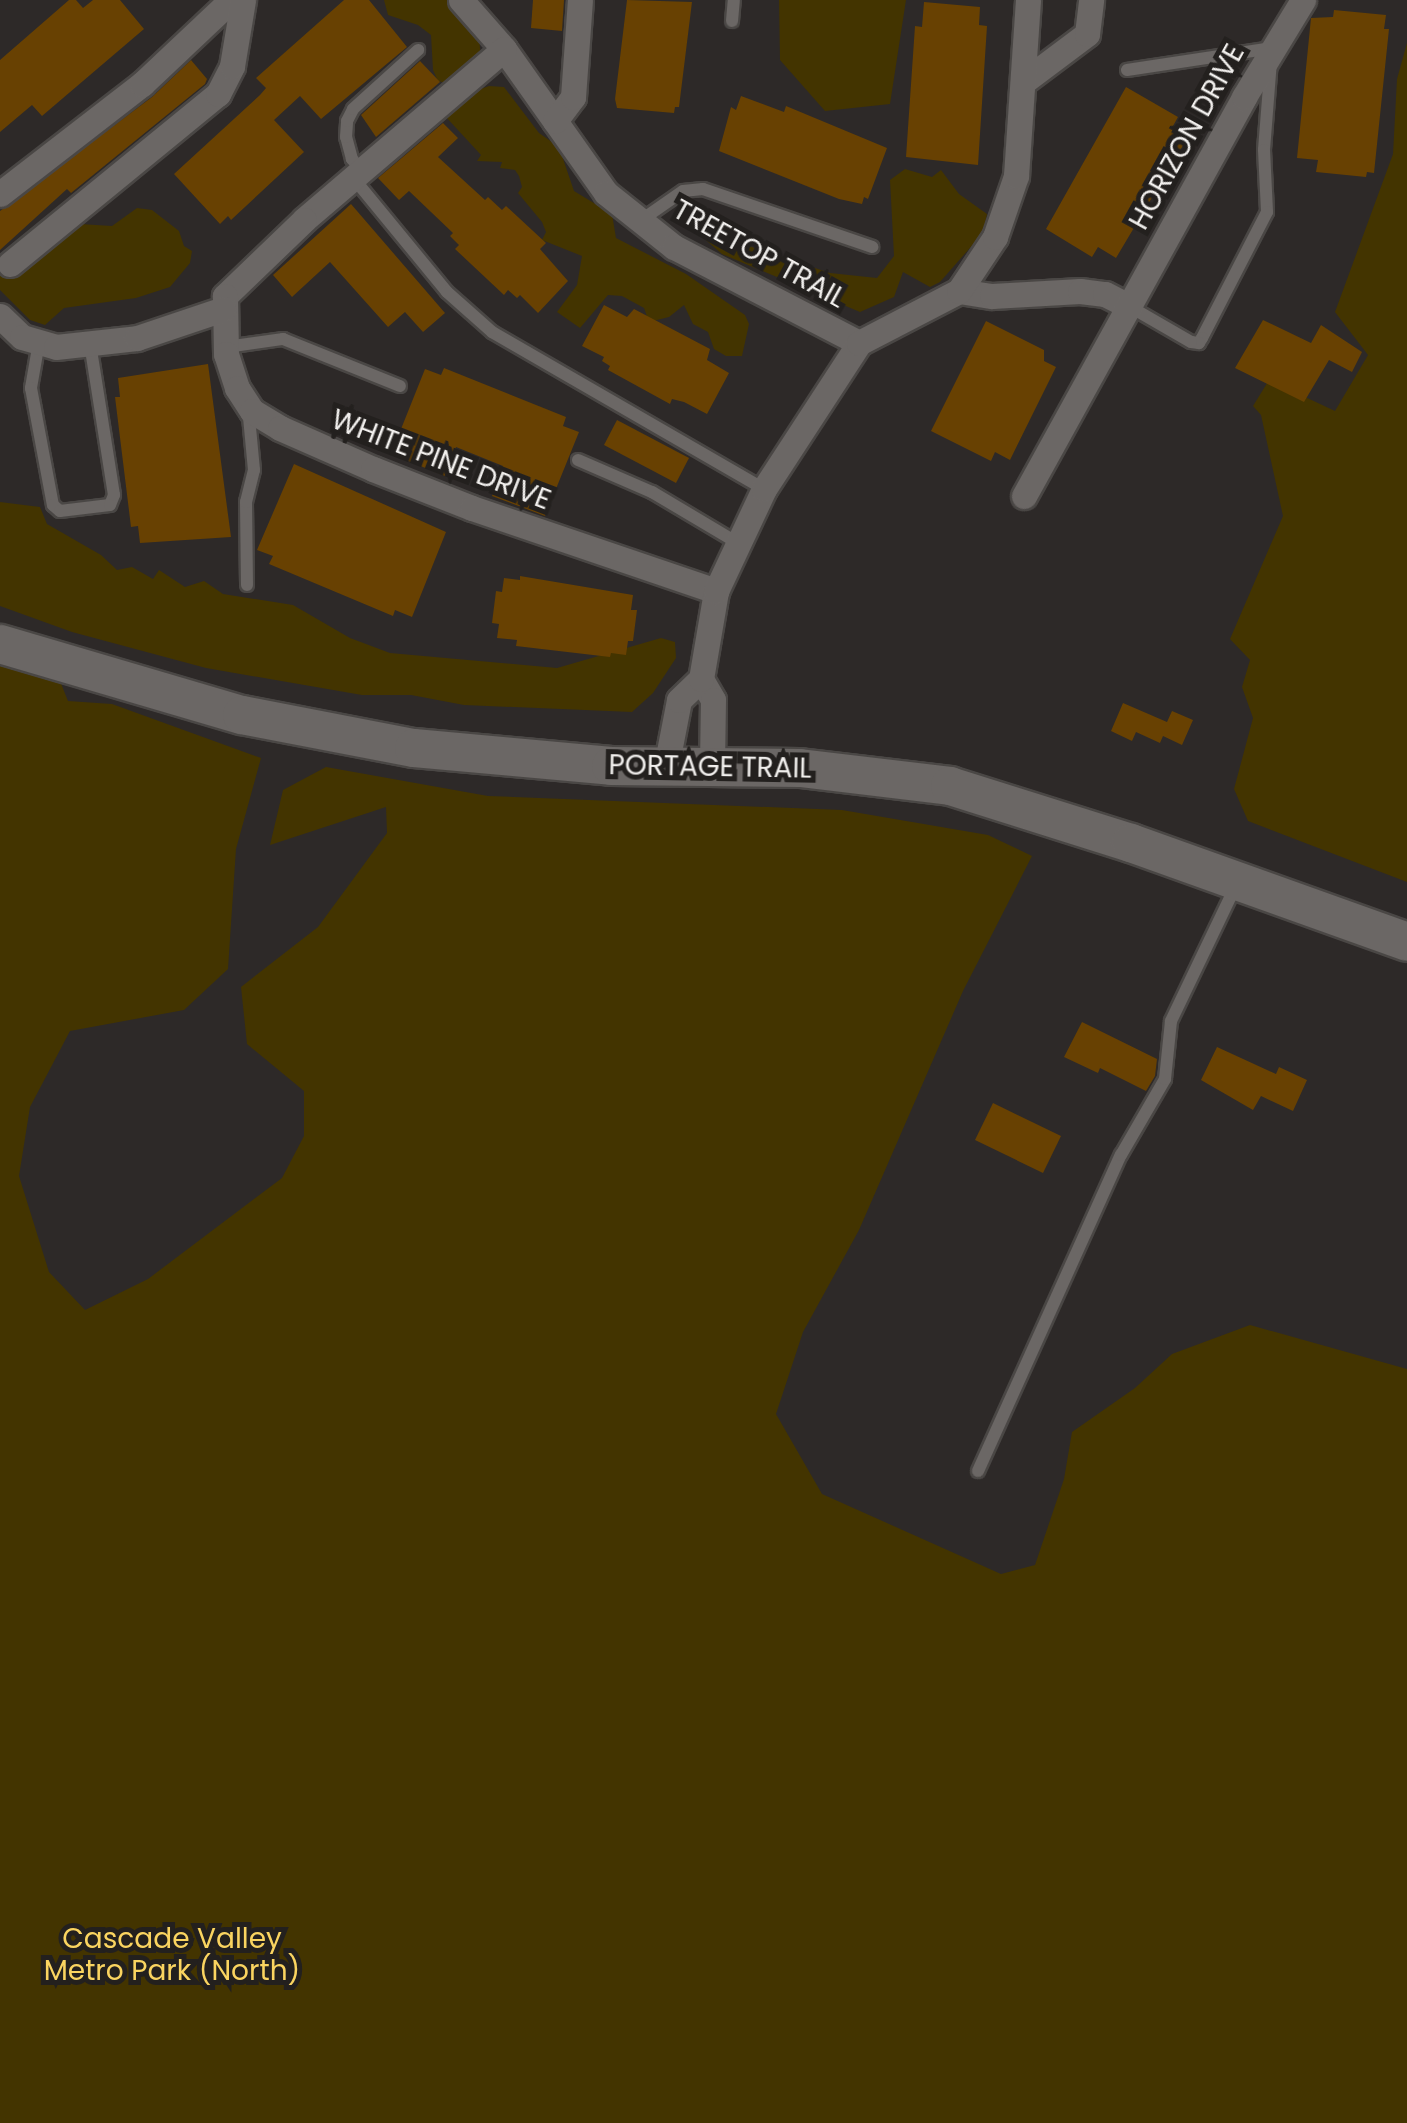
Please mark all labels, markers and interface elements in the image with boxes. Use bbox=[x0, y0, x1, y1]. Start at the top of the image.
street label: HORIZON DRIVE bbox=[1122, 39, 1252, 235]
street label: TREETOP TRAIL bbox=[667, 193, 851, 315]
street label: WHITE PINE DRIVE bbox=[327, 403, 555, 517]
street label: PORTAGE TRAIL bbox=[608, 748, 812, 786]
park label: Cascade Valley Metro Park (North) bbox=[44, 1922, 300, 1988]

